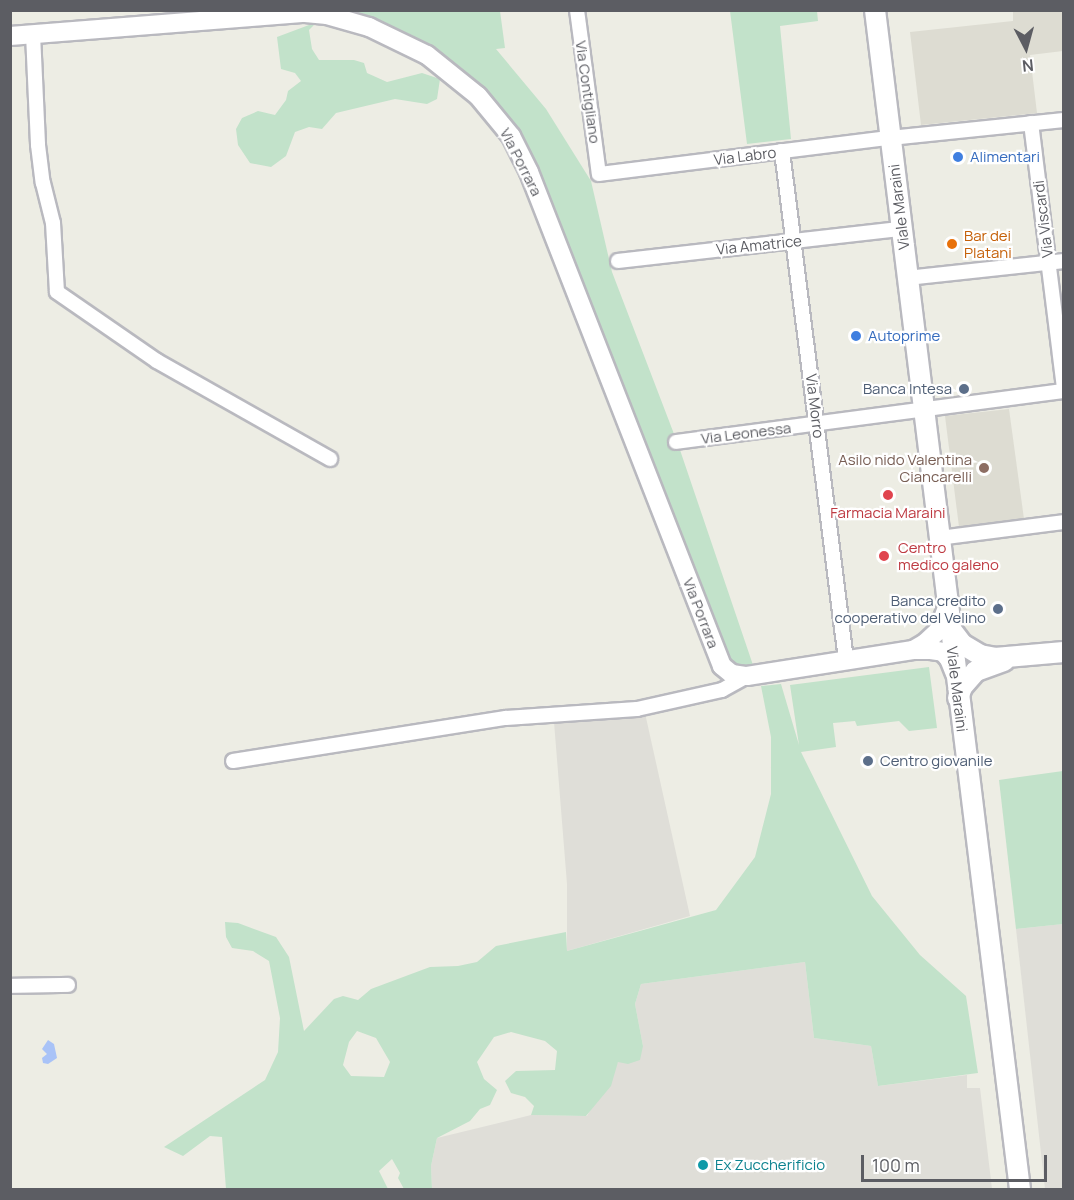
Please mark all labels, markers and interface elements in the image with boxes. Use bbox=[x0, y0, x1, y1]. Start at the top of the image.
north arrow bbox=[996, 18, 1056, 78]
street label: Via Contigliano bbox=[572, 39, 604, 145]
text: N bbox=[1021, 54, 1035, 77]
street label: Via Porrara bbox=[496, 125, 546, 199]
street label: Via Labro bbox=[713, 143, 777, 169]
place label: Alimentari bbox=[970, 148, 1040, 166]
marker: Alimentari bbox=[951, 150, 965, 164]
street label: Viale Maraini bbox=[885, 163, 913, 251]
street label: Via Viscardi bbox=[1029, 179, 1057, 259]
place label: Bar dei Platani bbox=[964, 226, 1012, 261]
street label: Via Amatrice bbox=[715, 232, 803, 258]
marker: Bar dei Platani bbox=[945, 237, 959, 251]
place label: Autoprime bbox=[868, 327, 940, 345]
marker: Autoprime bbox=[849, 329, 863, 343]
street label: Via Morro bbox=[802, 373, 828, 439]
place label: Banca Intesa bbox=[863, 380, 952, 398]
marker: Banca Intesa bbox=[957, 382, 971, 396]
street label: Via Leonessa bbox=[700, 419, 792, 447]
place label: Asilo nido Valentina Ciancarelli bbox=[838, 450, 972, 485]
marker: Asilo nido Valentina Ciancarelli bbox=[977, 461, 991, 475]
marker: Farmacia Maraini bbox=[881, 488, 895, 502]
place label: Farmacia Maraini bbox=[830, 504, 946, 522]
place label: Centro medico galeno bbox=[898, 538, 999, 573]
marker: Centro medico galeno bbox=[875, 547, 893, 565]
street label: Via Porrara bbox=[679, 575, 723, 651]
place label: Banca credito cooperativo del Velino bbox=[835, 591, 986, 626]
marker: Banca credito cooperativo del Velino bbox=[991, 602, 1005, 616]
street label: Viale Maraini bbox=[943, 645, 971, 733]
place label: Centro giovanile bbox=[880, 752, 992, 770]
marker: Centro giovanile bbox=[861, 754, 875, 768]
scale bar bbox=[864, 1143, 1050, 1181]
text: 100 m bbox=[872, 1153, 920, 1177]
place label: Ex Zuccherificio bbox=[715, 1156, 825, 1174]
marker: Ex Zuccherificio bbox=[696, 1158, 710, 1172]

